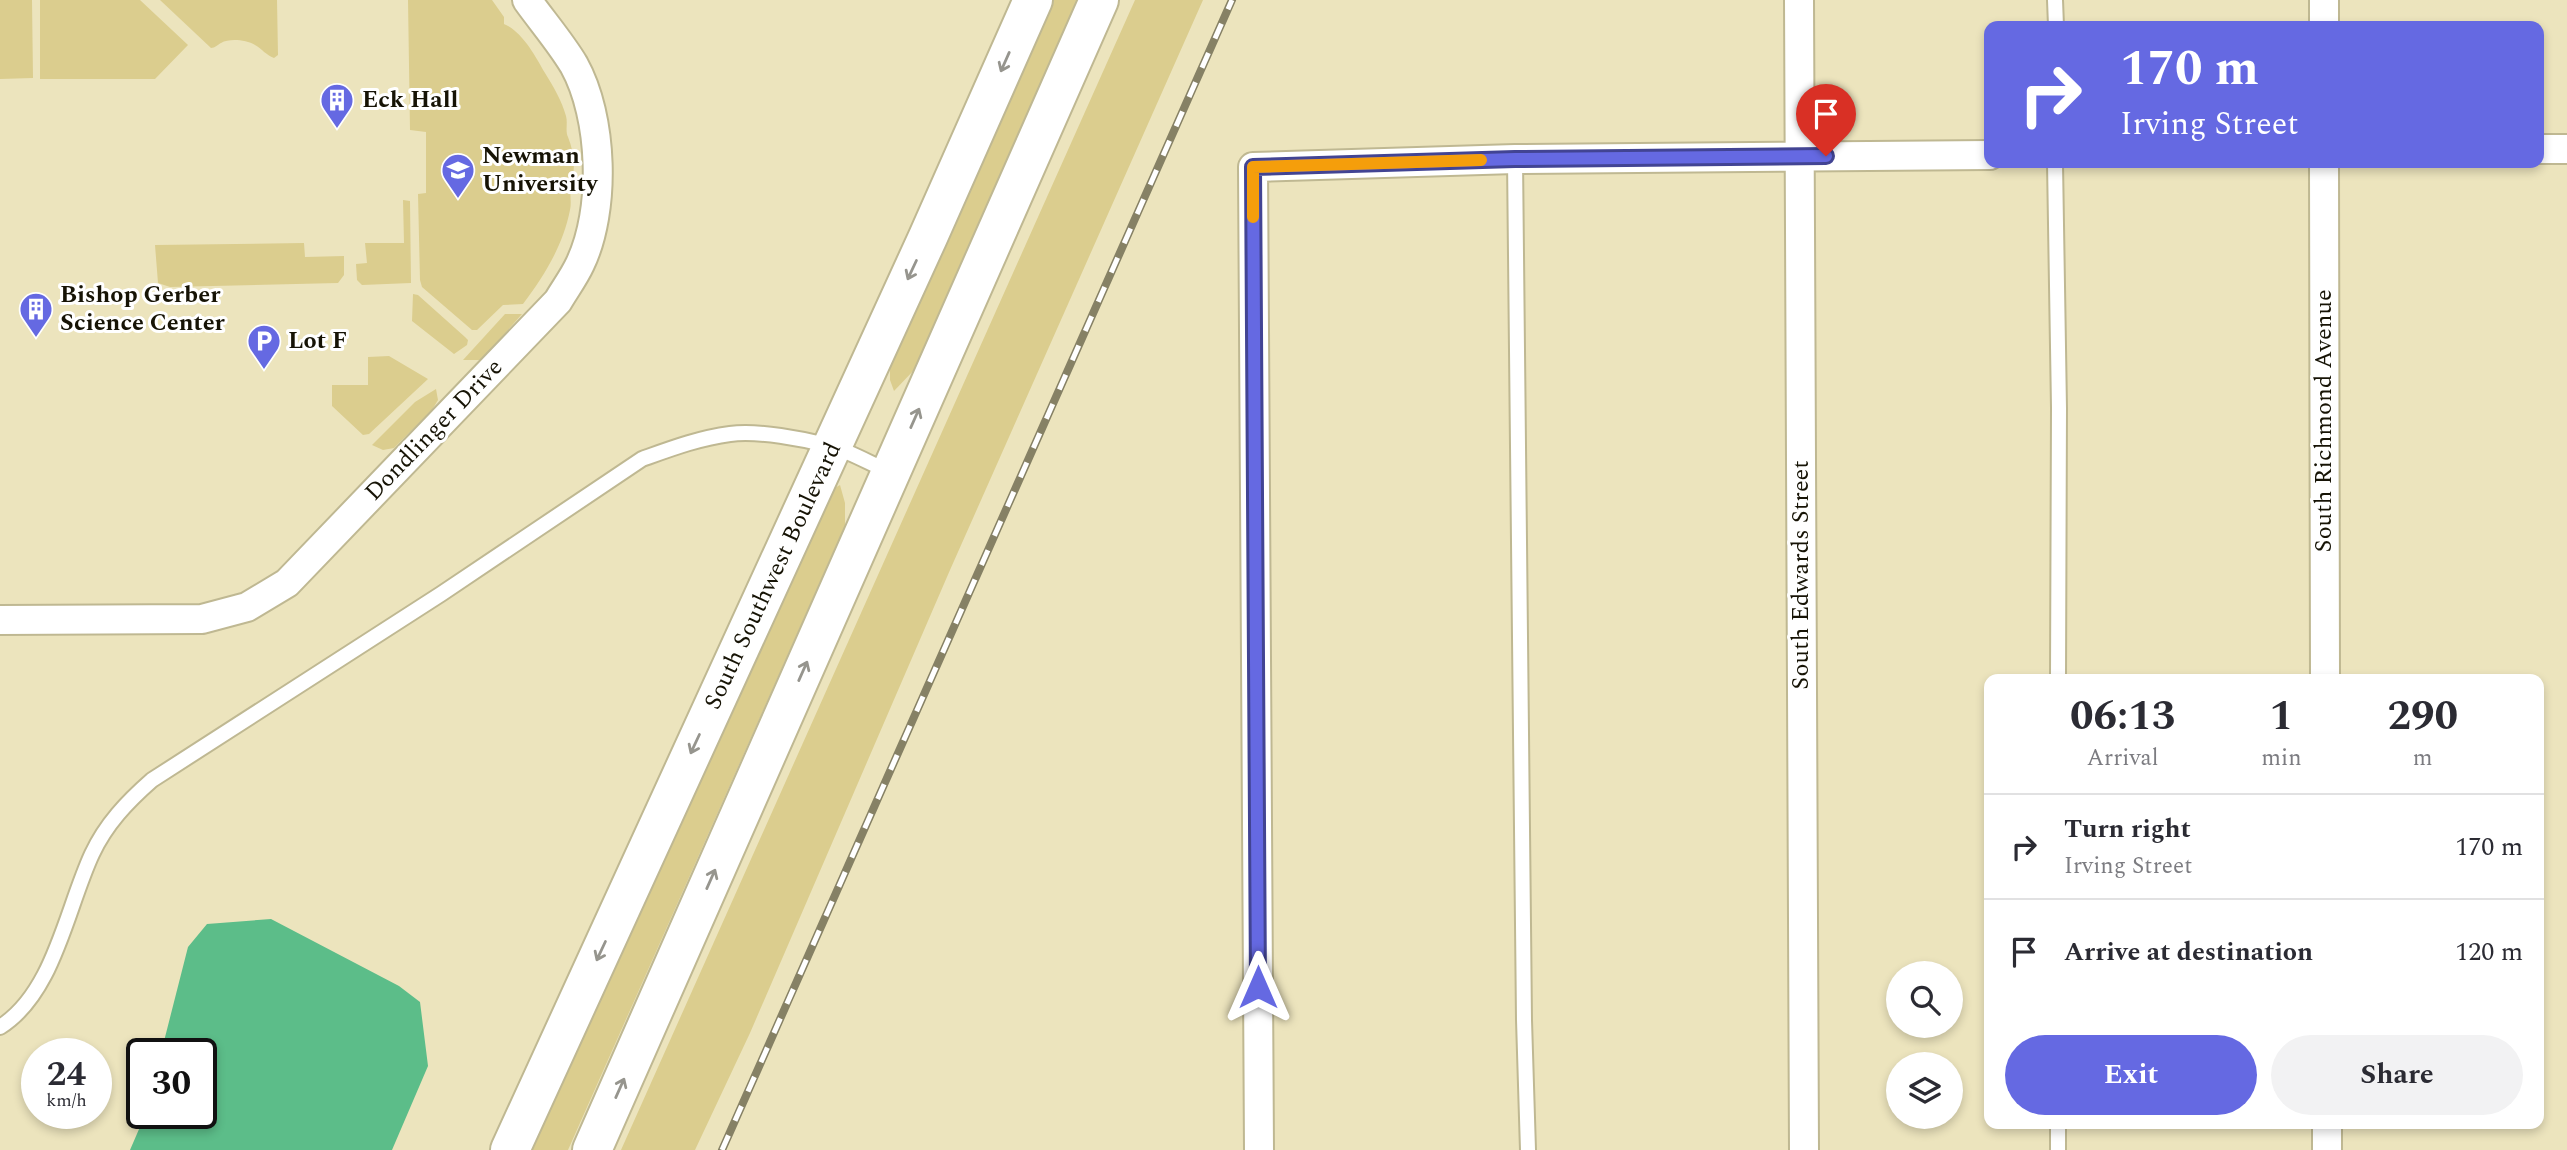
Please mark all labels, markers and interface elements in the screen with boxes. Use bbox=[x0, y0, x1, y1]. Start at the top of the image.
text: 170 m bbox=[2120, 32, 2259, 107]
icon: right bbox=[2005, 49, 2096, 140]
one-way arrow bbox=[998, 51, 1011, 73]
building icon: Eck Hall bbox=[318, 81, 356, 130]
place label: Eck Hall bbox=[362, 82, 458, 118]
pin bbox=[1796, 84, 1856, 156]
icon: arrive bbox=[1807, 95, 1845, 133]
text: Irving Street bbox=[2120, 100, 2298, 149]
place label: Newman University bbox=[482, 138, 599, 202]
school or university icon: Newman University bbox=[439, 151, 477, 200]
one-way arrow bbox=[905, 259, 918, 280]
place label: Bishop Gerber Science Center bbox=[60, 277, 226, 341]
street label: South Richmond Avenue bbox=[2306, 289, 2342, 553]
building icon: Bishop Gerber Science Center bbox=[17, 290, 55, 339]
parking icon: Lot F bbox=[245, 322, 283, 371]
place label: Lot F bbox=[288, 323, 347, 359]
street label: Dondlinger Drive bbox=[356, 351, 512, 509]
one-way arrow bbox=[909, 408, 922, 429]
street label: South Southwest Boulevard bbox=[695, 436, 851, 716]
street label: South Edwards Street bbox=[1783, 460, 1819, 690]
one-way arrow bbox=[797, 661, 810, 682]
text: 06:13 bbox=[2070, 685, 2175, 748]
text: 1 bbox=[2270, 685, 2293, 748]
text: 290 bbox=[2387, 685, 2458, 748]
one-way arrow bbox=[688, 733, 701, 755]
text: Arrival bbox=[2087, 741, 2158, 776]
text: min bbox=[2261, 741, 2302, 776]
text: m bbox=[2413, 741, 2433, 776]
text: Turn right bbox=[2064, 809, 2191, 849]
text: 170 m bbox=[2455, 827, 2523, 867]
icon: right bbox=[2005, 828, 2043, 866]
text: Irving Street bbox=[2064, 849, 2192, 884]
one-way arrow bbox=[705, 869, 718, 891]
text: Arrive at destination bbox=[2064, 932, 2313, 972]
text: 120 m bbox=[2455, 932, 2523, 972]
icon: arrive bbox=[2005, 933, 2043, 971]
one-way arrow bbox=[593, 940, 607, 961]
position arrow bbox=[1221, 950, 1295, 1024]
map controls bbox=[1886, 961, 1963, 1129]
button: search bbox=[1886, 961, 1963, 1038]
button: Exit bbox=[2005, 1035, 2257, 1115]
button: Share bbox=[2271, 1035, 2523, 1115]
speed limit sign: 30 bbox=[126, 1038, 217, 1129]
text: 24 bbox=[47, 1048, 86, 1101]
button: layers bbox=[1886, 1052, 1963, 1129]
one-way arrow bbox=[614, 1077, 627, 1099]
text: km/h bbox=[46, 1087, 87, 1114]

